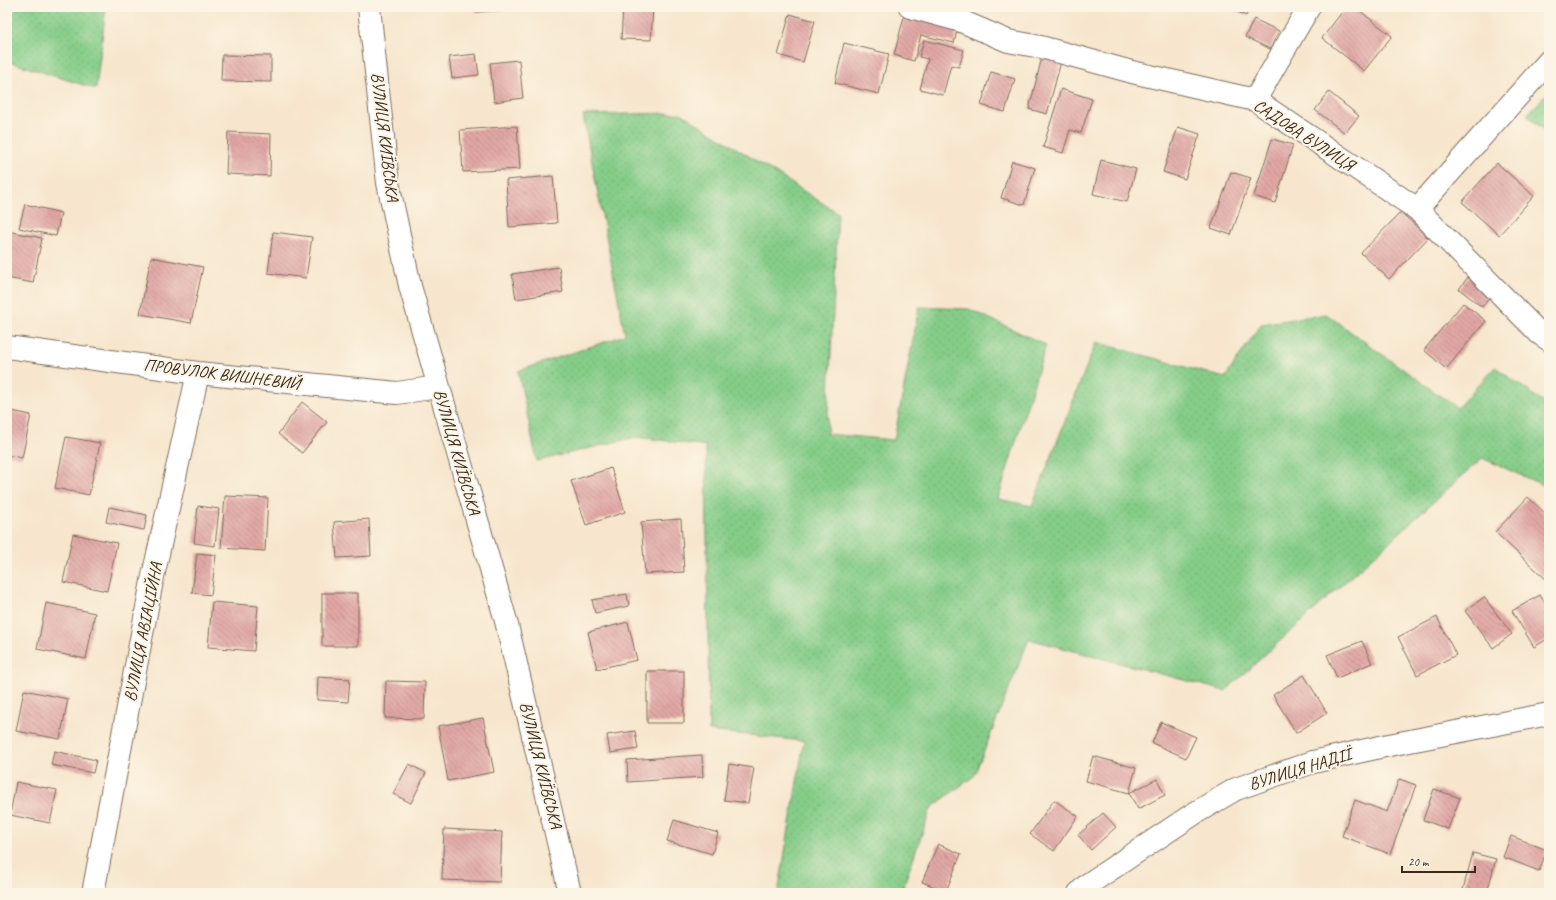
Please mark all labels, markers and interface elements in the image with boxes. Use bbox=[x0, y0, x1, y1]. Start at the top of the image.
street label: ВУЛИЦЯ КИЇВСЬКА bbox=[367, 71, 403, 204]
street label: САДОВА ВУЛИЦЯ bbox=[1250, 95, 1361, 177]
street label: ПРОВУЛОК ВИШНЕВИЙ bbox=[143, 354, 305, 394]
street label: ВУЛИЦЯ КИЇВСЬКА bbox=[429, 387, 485, 519]
street label: ВУЛИЦЯ АВІАЦІЙНА bbox=[119, 559, 167, 703]
street label: ВУЛИЦЯ КИЇВСЬКА bbox=[515, 700, 567, 832]
street label: ВУЛИЦЯ НАДІЇ bbox=[1246, 742, 1358, 794]
scale bar bbox=[1402, 848, 1475, 874]
text: 20 m bbox=[1408, 854, 1430, 870]

